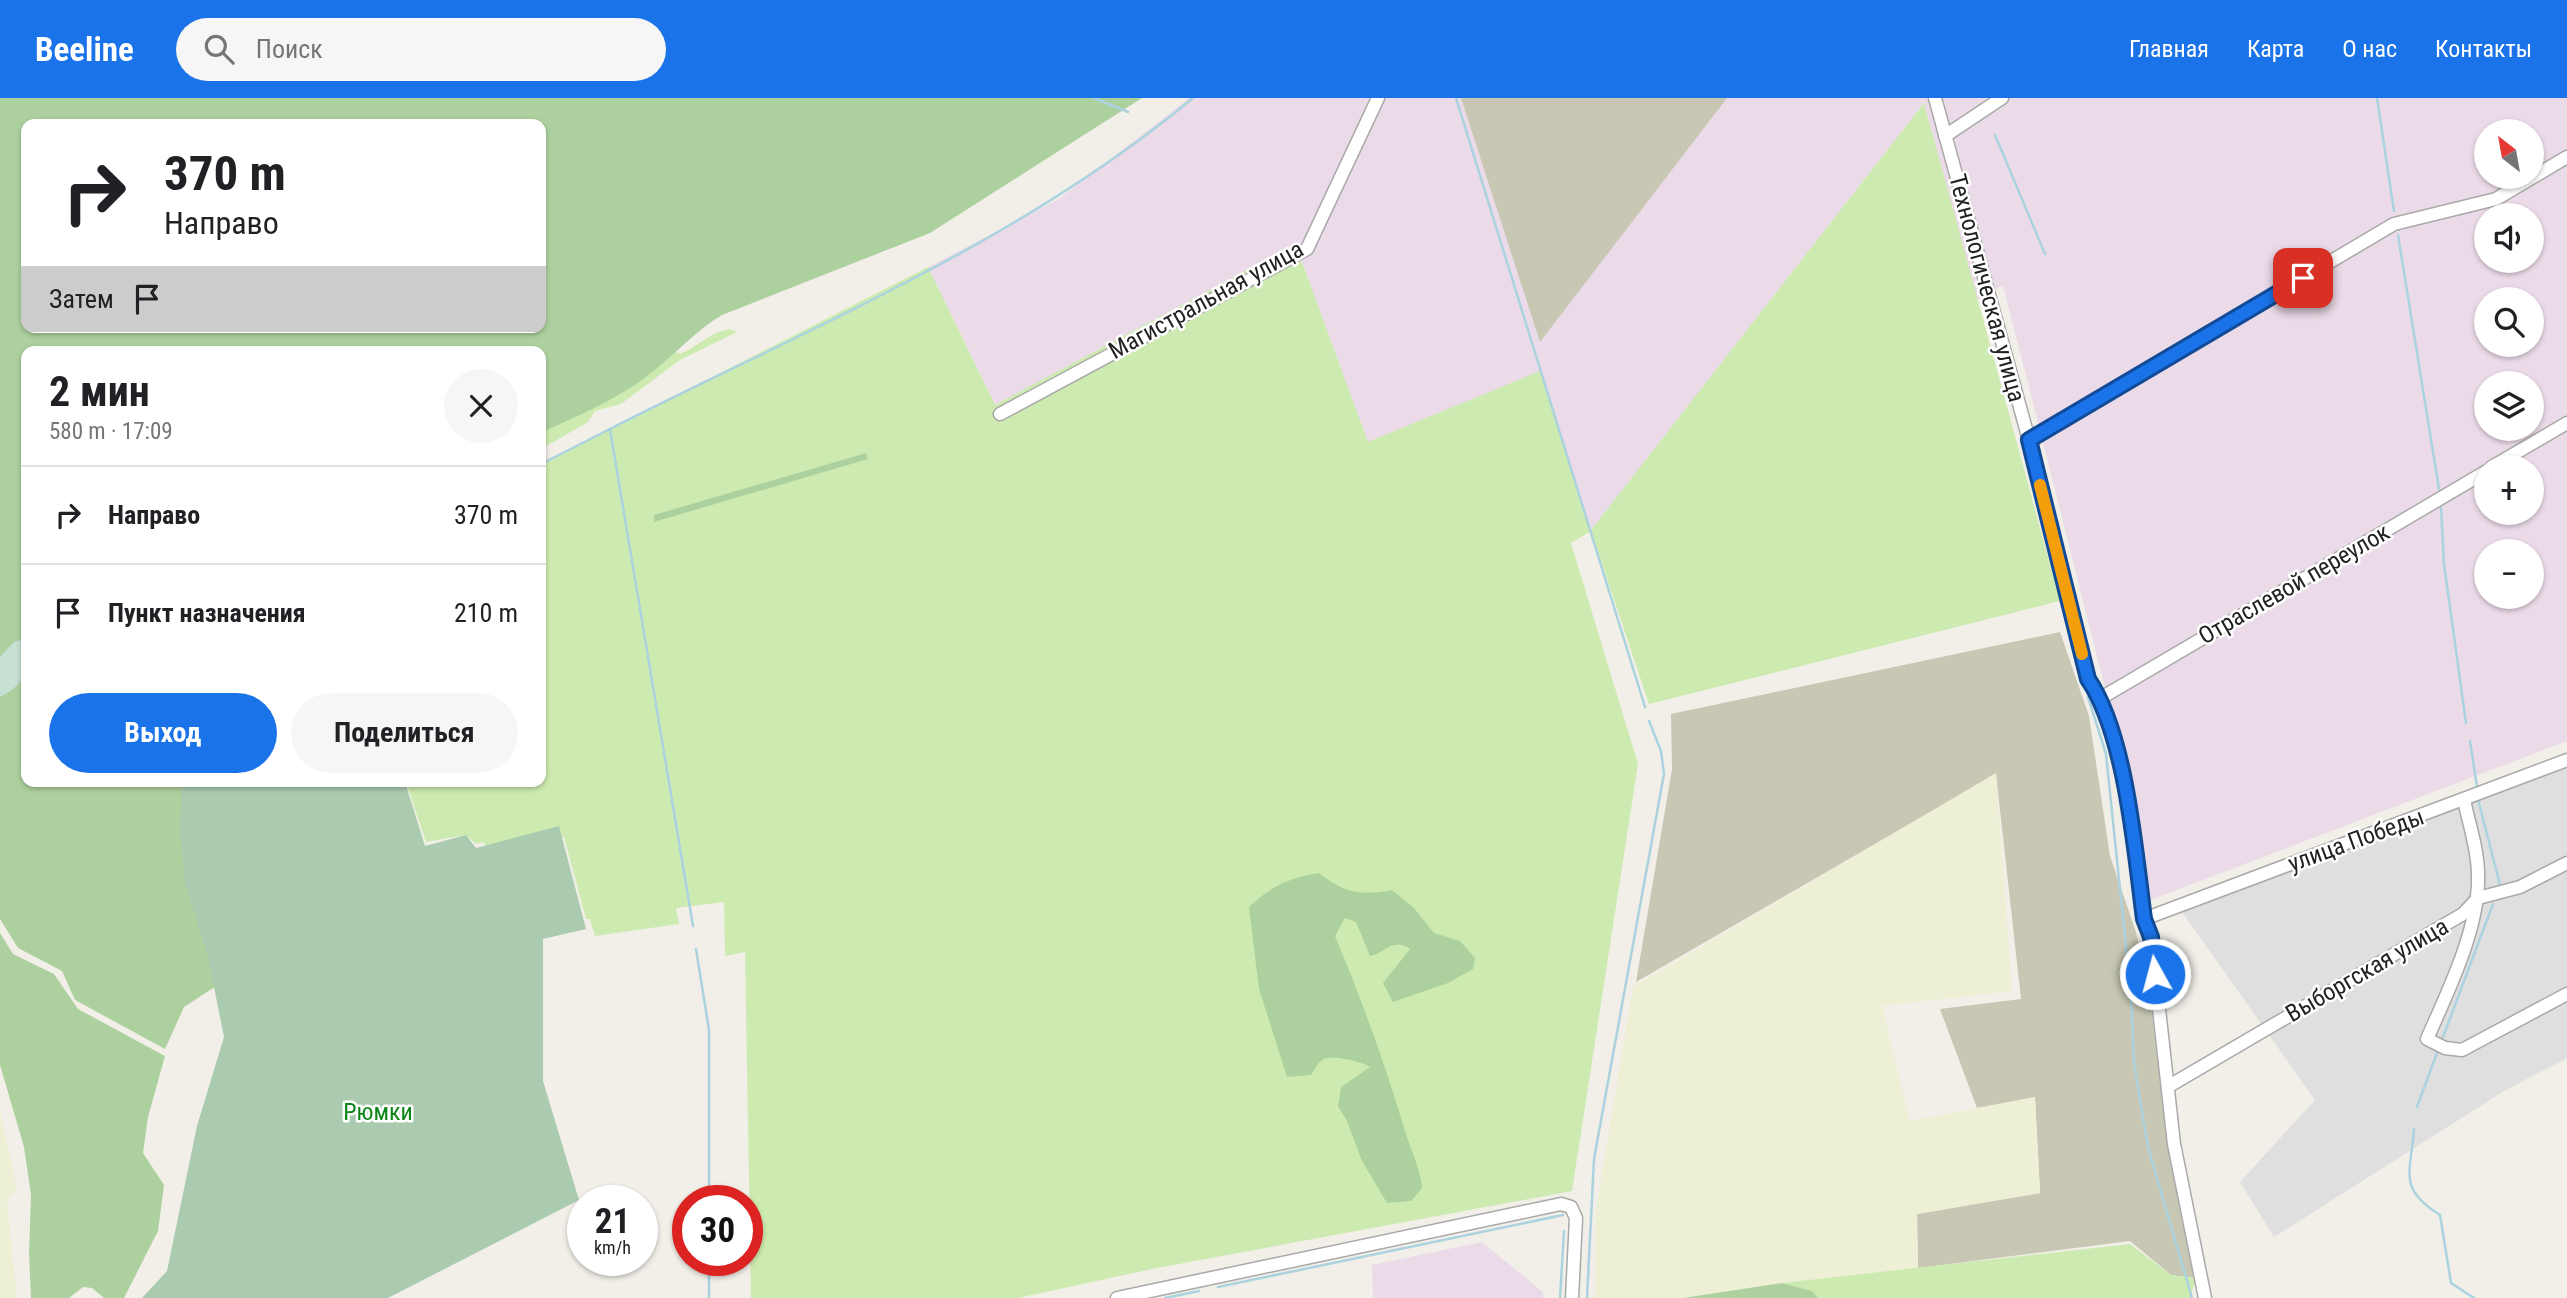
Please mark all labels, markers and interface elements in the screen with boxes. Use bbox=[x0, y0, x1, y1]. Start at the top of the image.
search box bbox=[176, 18, 666, 81]
text: Beeline bbox=[35, 30, 134, 69]
icon: search bbox=[200, 30, 238, 68]
text: Поиск bbox=[256, 34, 323, 64]
text: Главная bbox=[2129, 35, 2209, 63]
text: Карта bbox=[2247, 35, 2304, 63]
text: О нас bbox=[2342, 35, 2397, 63]
text: Контакты bbox=[2435, 35, 2532, 63]
north arrow bbox=[2474, 119, 2544, 189]
map controls bbox=[2474, 119, 2544, 609]
text: 370 m bbox=[164, 145, 286, 202]
icon: right bbox=[49, 147, 140, 238]
street label: Технологическая улица bbox=[1943, 171, 2031, 405]
button: sound bbox=[2474, 203, 2544, 273]
text: Направо bbox=[164, 204, 279, 242]
street label: Магистральная улица bbox=[1104, 235, 1308, 365]
pin bbox=[2273, 248, 2333, 308]
icon: arrive bbox=[2284, 259, 2322, 297]
icon: arrive bbox=[128, 280, 166, 318]
text: Затем bbox=[49, 284, 114, 314]
button: search bbox=[2474, 287, 2544, 357]
text: 2 мин bbox=[49, 367, 150, 416]
button: close bbox=[444, 369, 518, 443]
button: layers bbox=[2474, 371, 2544, 441]
text: 580 m · 17:09 bbox=[49, 418, 173, 445]
button: + bbox=[2474, 455, 2544, 525]
icon: right bbox=[49, 496, 87, 534]
text: Направо bbox=[108, 500, 200, 530]
text: 370 m bbox=[454, 500, 518, 530]
street label: Отраслевой переулок bbox=[2193, 518, 2395, 650]
button: − bbox=[2474, 539, 2544, 609]
icon: arrive bbox=[49, 594, 87, 632]
text: Пункт назначения bbox=[108, 598, 306, 628]
text: 210 m bbox=[454, 598, 518, 628]
button: Выход bbox=[49, 693, 277, 773]
button: Поделиться bbox=[291, 693, 518, 773]
street label: улица Победы bbox=[2284, 802, 2428, 878]
street label: Выборгская улица bbox=[2281, 912, 2453, 1028]
position arrow bbox=[2118, 937, 2192, 1011]
park label: Рюмки bbox=[343, 1098, 413, 1126]
speed limit sign: 30 bbox=[672, 1185, 763, 1276]
text: 21 bbox=[595, 1201, 630, 1242]
text: km/h bbox=[594, 1237, 631, 1258]

